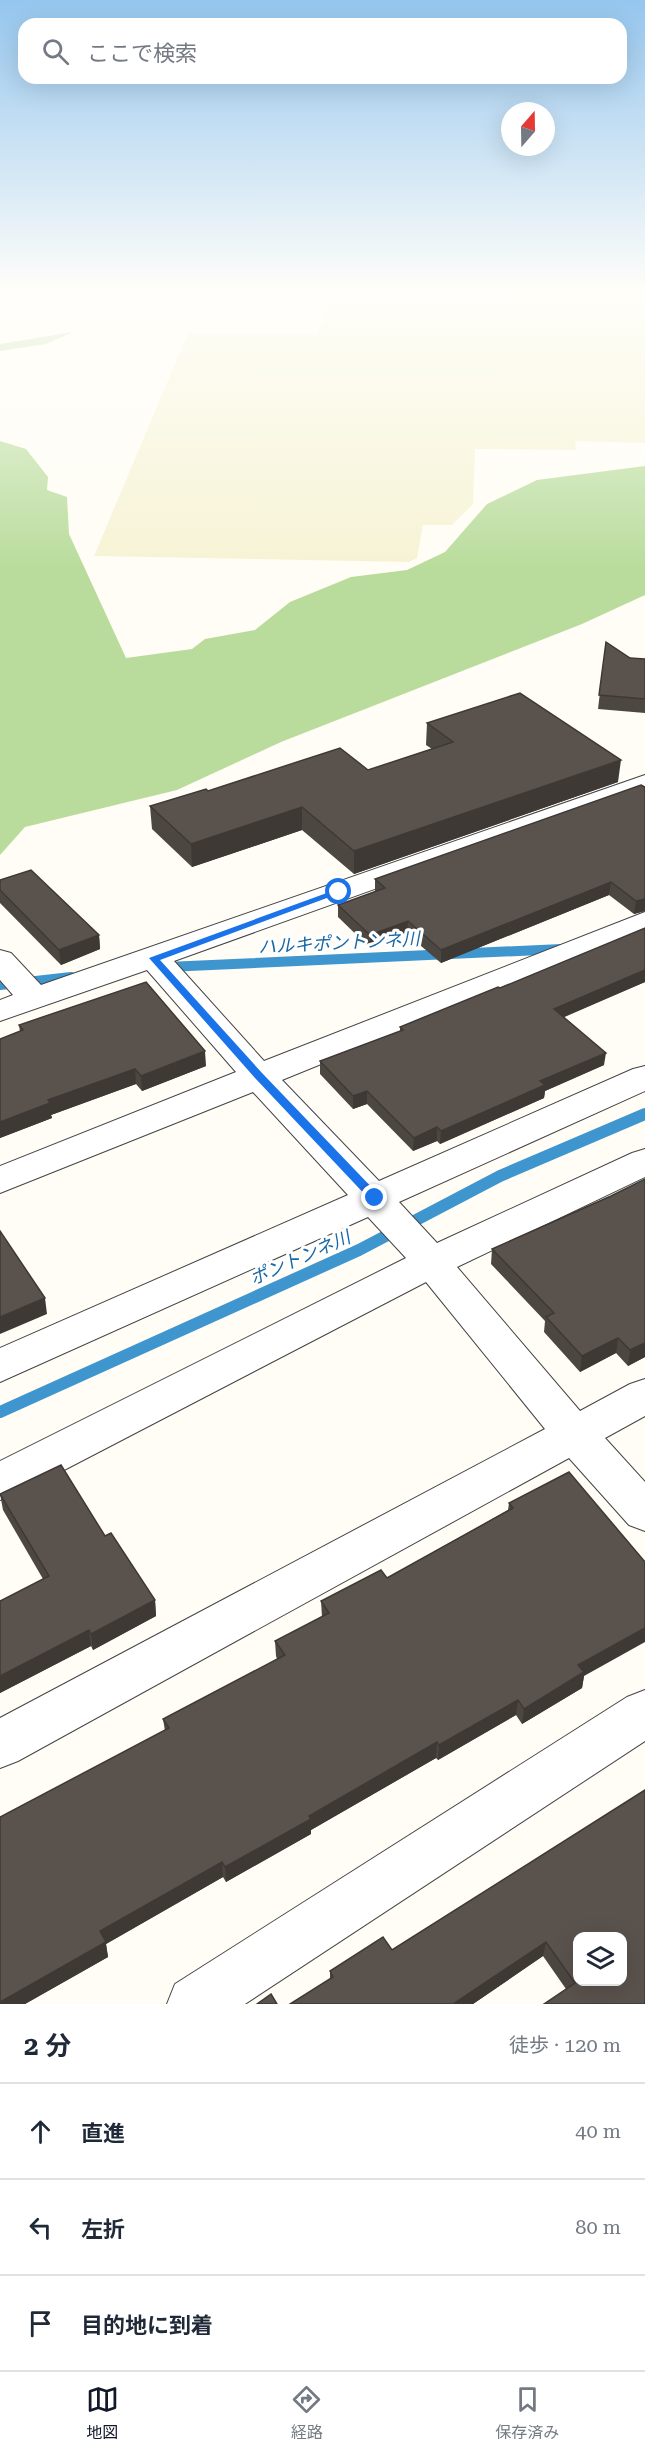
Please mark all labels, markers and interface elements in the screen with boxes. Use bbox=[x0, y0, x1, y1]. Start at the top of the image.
search box bbox=[18, 18, 627, 84]
icon: search bbox=[39, 35, 72, 68]
text: ここで検索 bbox=[87, 41, 197, 66]
north arrow bbox=[501, 102, 555, 156]
route start bbox=[325, 878, 351, 904]
water label: ハルキポントンネ川 bbox=[258, 928, 422, 957]
route end bbox=[361, 1184, 387, 1210]
water label: ポントンネ川 bbox=[246, 1225, 355, 1289]
map controls bbox=[573, 1932, 627, 1986]
button: layers bbox=[573, 1932, 627, 1986]
text: 2 分 bbox=[24, 2031, 71, 2061]
text: 徒歩 · 120 m bbox=[509, 2033, 621, 2057]
icon: ahead bbox=[24, 2115, 57, 2148]
text: 40 m bbox=[575, 2119, 621, 2143]
text: 直進 bbox=[81, 2121, 125, 2146]
icon: left bbox=[24, 2211, 57, 2244]
text: 80 m bbox=[575, 2215, 621, 2239]
text: 左折 bbox=[81, 2217, 125, 2242]
icon: arrive bbox=[24, 2307, 57, 2340]
text: 目的地に到着 bbox=[81, 2313, 213, 2338]
tab: 地図 bbox=[86, 2383, 119, 2443]
tab: 経路 bbox=[290, 2383, 323, 2443]
tab: 保存済み bbox=[495, 2383, 559, 2443]

